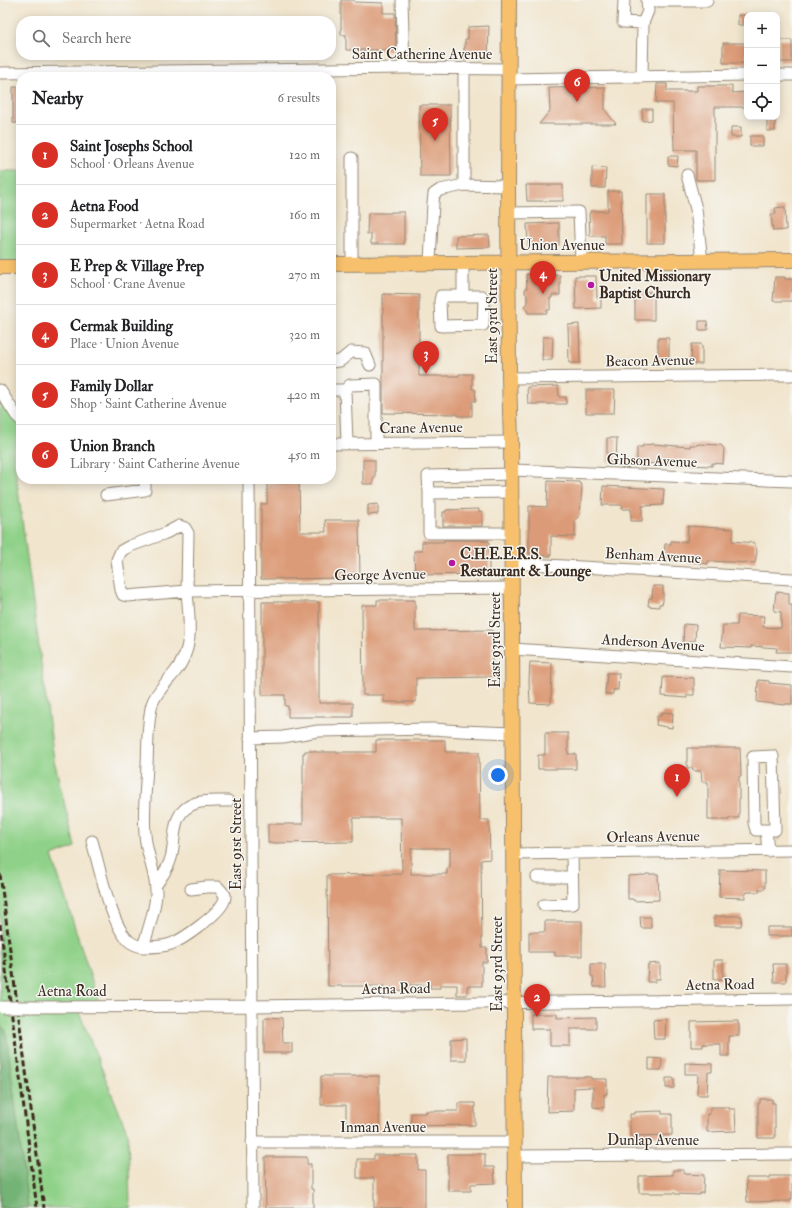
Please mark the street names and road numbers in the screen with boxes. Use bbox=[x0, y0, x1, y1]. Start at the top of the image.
street label: Saint Catherine Avenue bbox=[352, 45, 492, 64]
street label: Union Avenue bbox=[519, 236, 605, 255]
street label: East 93rd Street bbox=[483, 268, 502, 364]
street label: Beacon Avenue bbox=[605, 351, 695, 371]
street label: Crane Avenue bbox=[379, 418, 463, 438]
street label: Gibson Avenue bbox=[606, 450, 698, 472]
street label: Benham Avenue bbox=[605, 544, 701, 568]
street label: George Avenue bbox=[334, 565, 426, 585]
street label: East 93rd Street bbox=[486, 592, 505, 688]
street label: Anderson Avenue bbox=[600, 630, 705, 656]
street label: East 91st Street bbox=[227, 798, 246, 890]
street label: Orleans Avenue bbox=[606, 827, 700, 847]
street label: East 93rd Street bbox=[488, 916, 507, 1012]
street label: Aetna Road bbox=[684, 975, 755, 995]
street label: Aetna Road bbox=[360, 979, 431, 999]
street label: Aetna Road bbox=[36, 982, 107, 1001]
street label: Inman Avenue bbox=[340, 1118, 426, 1137]
street label: Dunlap Avenue bbox=[607, 1131, 699, 1151]

